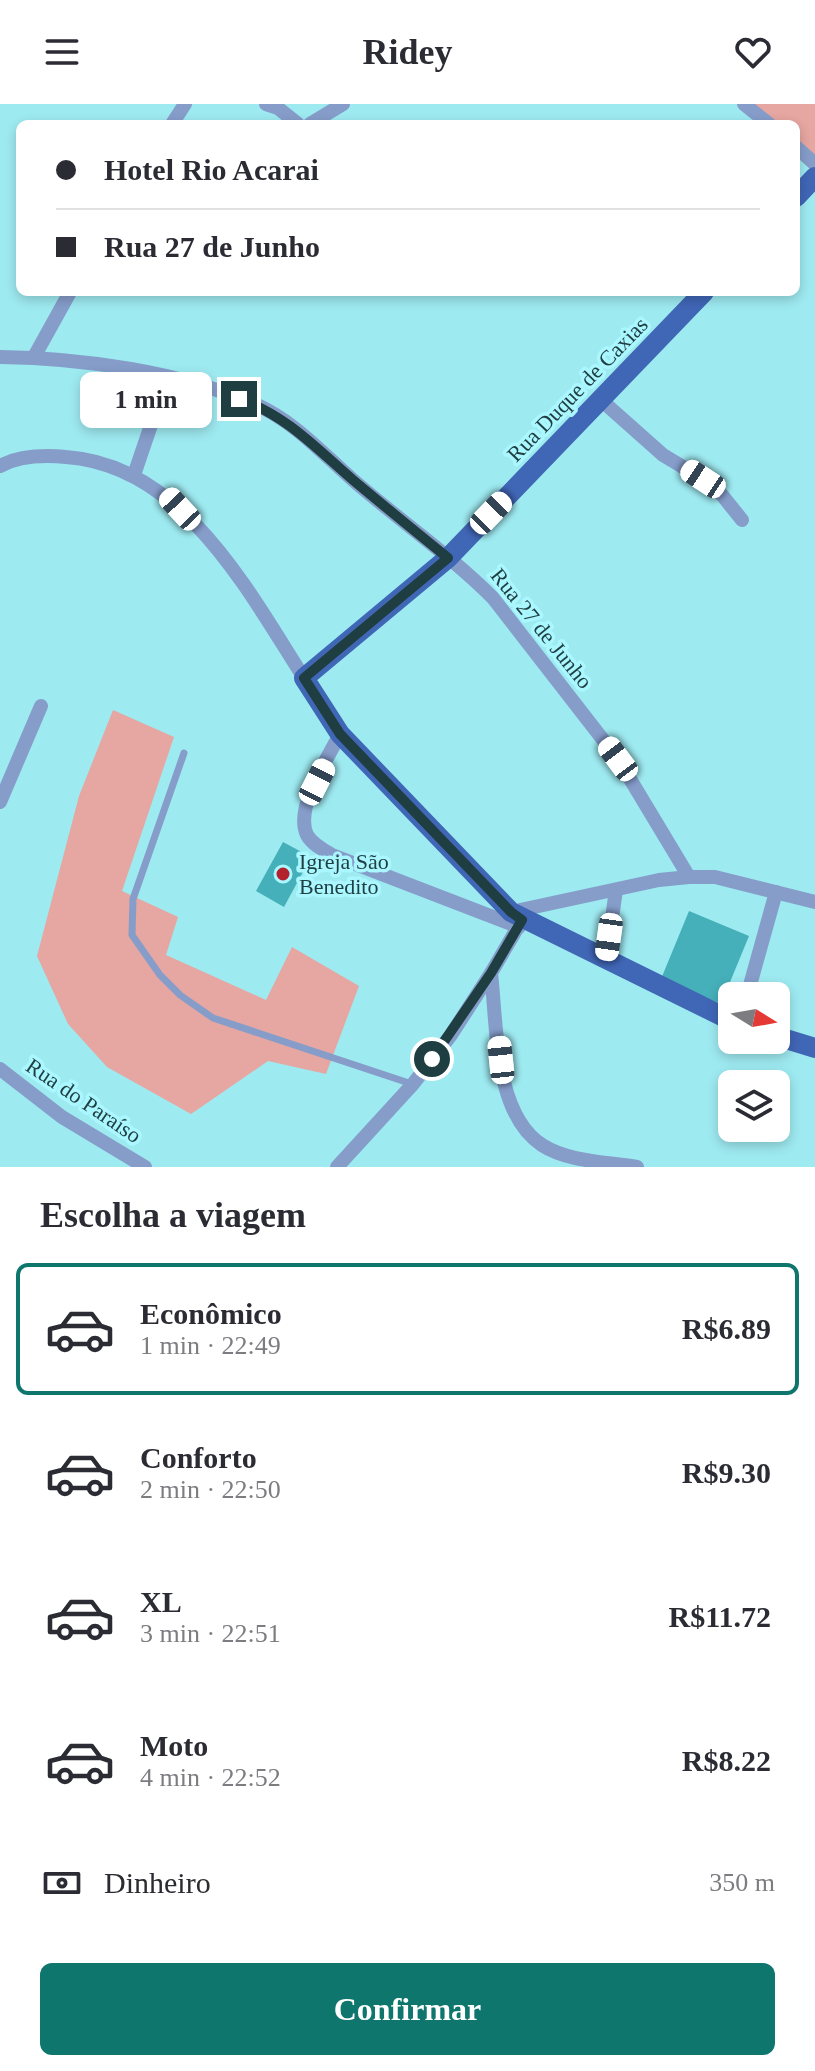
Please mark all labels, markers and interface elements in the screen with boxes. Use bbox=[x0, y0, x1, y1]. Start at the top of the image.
icon: menu bbox=[40, 30, 84, 74]
icon: heart bbox=[731, 30, 775, 74]
text: Ridey bbox=[363, 32, 453, 72]
text: Hotel Rio Acarai bbox=[104, 153, 319, 186]
text: Rua 27 de Junho bbox=[104, 230, 320, 263]
street label: Rua Duque de Caxias bbox=[502, 312, 653, 467]
callout: 1 min bbox=[79, 371, 211, 427]
route end bbox=[221, 381, 257, 417]
text: 1 min bbox=[115, 385, 177, 414]
car bbox=[676, 456, 730, 502]
car bbox=[155, 483, 205, 535]
car bbox=[466, 487, 516, 539]
street label: Rua 27 de Junho bbox=[486, 563, 598, 693]
car bbox=[594, 733, 642, 785]
car bbox=[295, 755, 339, 809]
place label: Igreja São Benedito bbox=[299, 849, 389, 899]
marker: Igreja São Benedito bbox=[274, 865, 292, 883]
car bbox=[594, 912, 624, 962]
north arrow bbox=[718, 982, 790, 1054]
map controls bbox=[718, 982, 790, 1142]
car bbox=[487, 1035, 515, 1085]
route start bbox=[414, 1041, 450, 1077]
street label: Rua do Paraíso bbox=[22, 1053, 146, 1148]
button: layers bbox=[718, 1070, 790, 1142]
text: Escolha a viagem bbox=[40, 1195, 306, 1235]
icon: car bbox=[44, 1293, 116, 1365]
text: Econômico bbox=[140, 1297, 282, 1330]
text: R$6.89 bbox=[682, 1312, 771, 1345]
text: 1 min · 22:49 bbox=[140, 1331, 281, 1360]
icon: car bbox=[44, 1437, 116, 1509]
text: Conforto bbox=[140, 1441, 257, 1474]
text: R$9.30 bbox=[682, 1456, 771, 1489]
text: 2 min · 22:50 bbox=[140, 1475, 281, 1504]
icon: car bbox=[44, 1581, 116, 1653]
text: XL bbox=[140, 1585, 182, 1618]
text: R$11.72 bbox=[668, 1600, 771, 1633]
text: 3 min · 22:51 bbox=[140, 1619, 281, 1648]
icon: car bbox=[44, 1725, 116, 1797]
text: Moto bbox=[140, 1729, 208, 1762]
text: R$8.22 bbox=[682, 1744, 771, 1777]
text: 4 min · 22:52 bbox=[140, 1763, 281, 1792]
icon: cash bbox=[40, 1861, 84, 1905]
text: Dinheiro bbox=[104, 1866, 211, 1899]
text: 350 m bbox=[709, 1868, 775, 1897]
button: Confirmar bbox=[40, 1963, 775, 2055]

